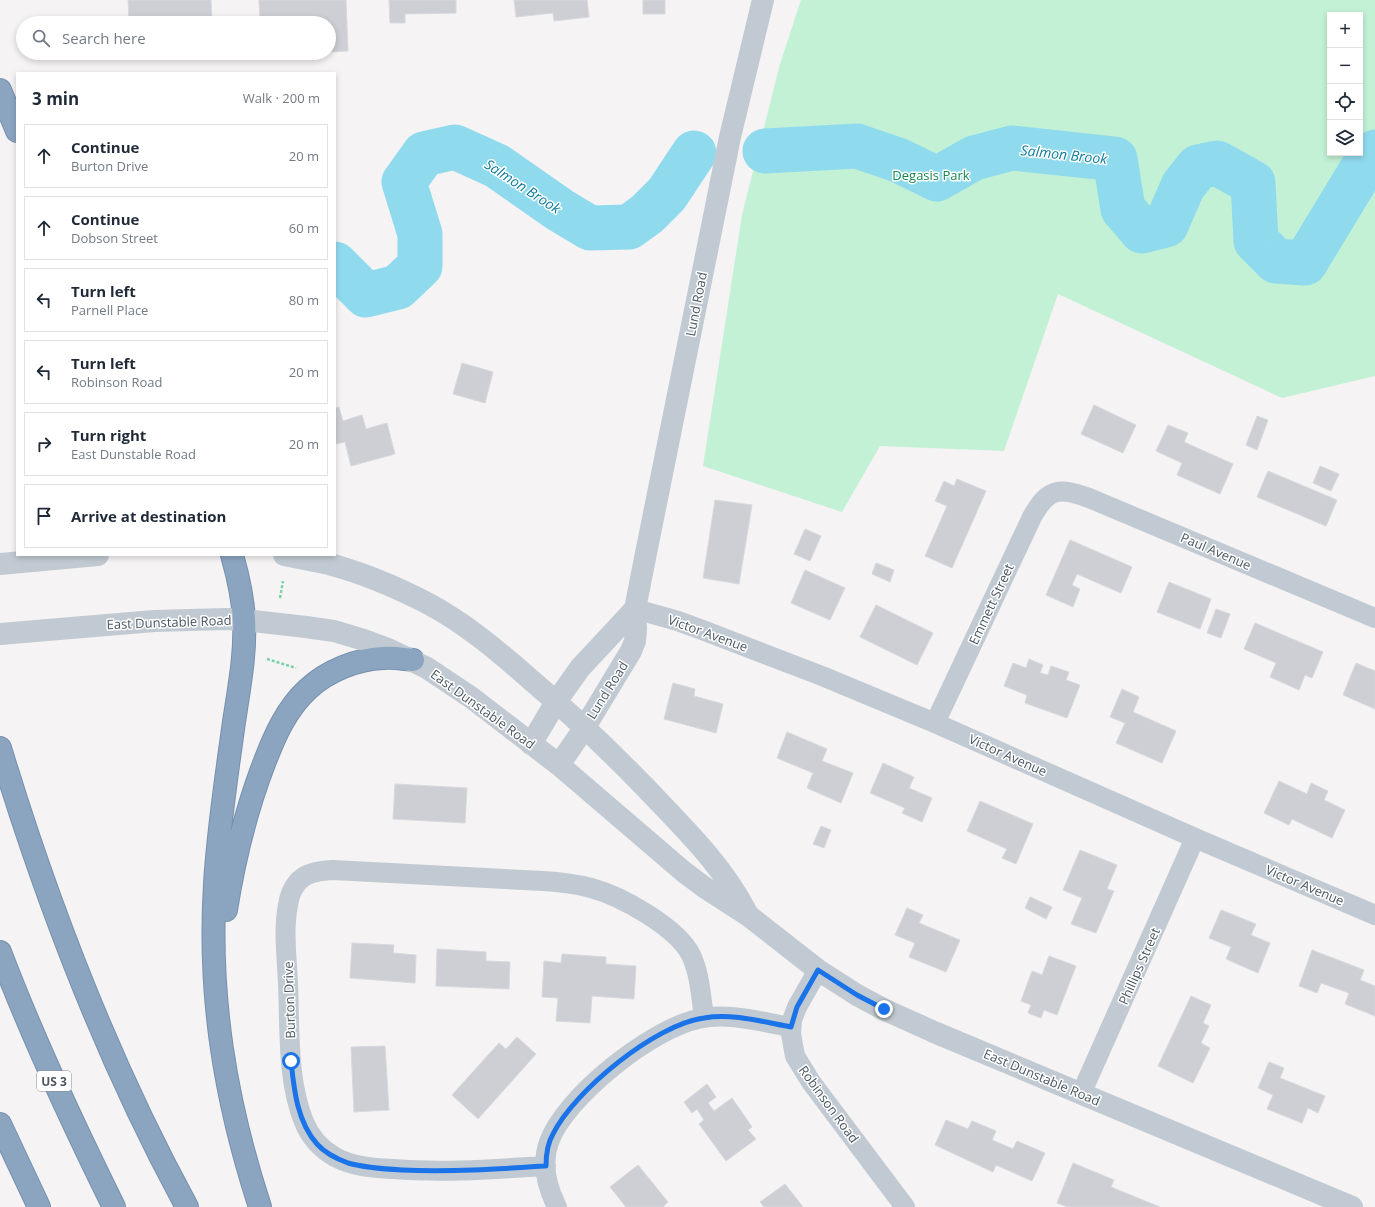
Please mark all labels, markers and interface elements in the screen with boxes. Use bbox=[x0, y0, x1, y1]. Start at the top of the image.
map controls bbox=[1327, 12, 1363, 156]
button: + bbox=[1327, 12, 1363, 48]
search box bbox=[16, 16, 336, 60]
icon: search bbox=[30, 27, 52, 49]
text: Search here bbox=[62, 28, 146, 48]
button: − bbox=[1327, 48, 1363, 84]
button: locate bbox=[1327, 84, 1363, 120]
text: 3 min bbox=[32, 87, 79, 110]
text: Walk · 200 m bbox=[243, 89, 320, 107]
button: layers bbox=[1327, 120, 1363, 156]
text: Continue bbox=[71, 137, 139, 157]
water label: Salmon Brook bbox=[1020, 140, 1109, 168]
icon: ahead bbox=[33, 145, 55, 167]
text: 20 m bbox=[289, 147, 319, 165]
water label: Salmon Brook bbox=[481, 154, 566, 218]
text: Burton Drive bbox=[71, 157, 148, 175]
park label: Degasis Park bbox=[892, 166, 970, 184]
text: Continue bbox=[71, 209, 139, 229]
icon: ahead bbox=[33, 217, 55, 239]
text: 60 m bbox=[289, 219, 319, 237]
text: Dobson Street bbox=[71, 229, 158, 247]
street label: Lund Road bbox=[681, 270, 711, 338]
text: Turn left bbox=[71, 281, 136, 301]
icon: left bbox=[33, 289, 55, 311]
text: 80 m bbox=[289, 291, 319, 309]
text: Parnell Place bbox=[71, 301, 148, 319]
text: Turn left bbox=[71, 353, 136, 373]
icon: left bbox=[33, 361, 55, 383]
text: 20 m bbox=[289, 363, 319, 381]
text: Robinson Road bbox=[71, 373, 162, 391]
text: Turn right bbox=[71, 425, 146, 445]
icon: right bbox=[33, 433, 55, 455]
text: 20 m bbox=[289, 435, 319, 453]
text: East Dunstable Road bbox=[71, 445, 196, 463]
icon: arrive bbox=[33, 505, 55, 527]
text: Arrive at destination bbox=[71, 506, 226, 526]
street label: Paul Avenue bbox=[1178, 528, 1254, 574]
street label: Emmett Street bbox=[964, 560, 1018, 647]
street label: Victor Avenue bbox=[666, 610, 750, 656]
street label: East Dunstable Road bbox=[106, 611, 232, 633]
street label: Lund Road bbox=[582, 658, 632, 722]
street label: East Dunstable Road bbox=[427, 665, 539, 753]
street label: Victor Avenue bbox=[966, 730, 1050, 780]
street label: Victor Avenue bbox=[1263, 860, 1347, 910]
street label: Phillips Street bbox=[1114, 924, 1164, 1007]
street label: Burton Drive bbox=[279, 961, 299, 1039]
route end bbox=[875, 1000, 893, 1018]
street label: East Dunstable Road bbox=[981, 1044, 1103, 1110]
route start bbox=[282, 1052, 300, 1070]
street label: Robinson Road bbox=[795, 1062, 863, 1146]
road number: US 3 bbox=[37, 1071, 71, 1091]

